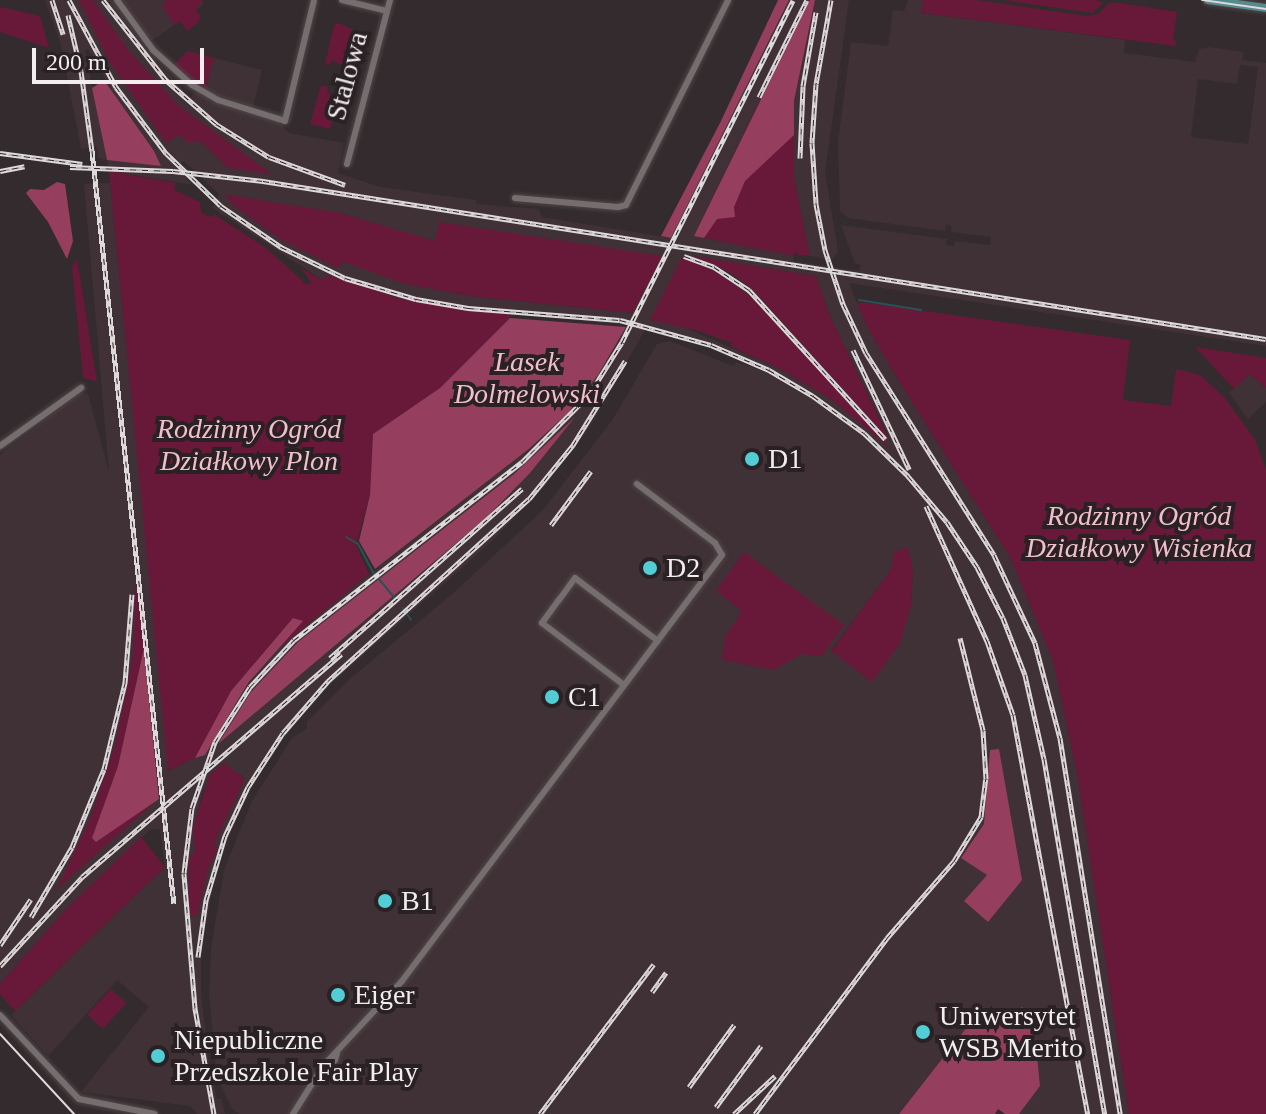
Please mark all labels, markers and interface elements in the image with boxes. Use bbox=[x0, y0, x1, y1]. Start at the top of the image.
street label: Stalowa bbox=[319, 28, 375, 124]
scale bar bbox=[36, 32, 208, 82]
text: 200 m bbox=[46, 49, 107, 75]
park label: Lasek Dolmelowski bbox=[454, 345, 600, 411]
park label: Rodzinny Ogród Działkowy Plon bbox=[157, 412, 341, 478]
place label: D1 bbox=[768, 442, 802, 476]
marker: D1 bbox=[743, 450, 761, 468]
park label: Rodzinny Ogród Działkowy Wisienka bbox=[1026, 499, 1252, 565]
place label: D2 bbox=[666, 551, 700, 585]
marker: D2 bbox=[641, 559, 659, 577]
place label: C1 bbox=[568, 680, 601, 714]
marker: C1 bbox=[543, 688, 561, 706]
place label: B1 bbox=[401, 884, 434, 918]
marker: B1 bbox=[376, 892, 394, 910]
place label: Eiger bbox=[354, 978, 415, 1012]
marker: Eiger bbox=[329, 986, 347, 1004]
place label: Uniwersytet WSB Merito bbox=[939, 999, 1083, 1065]
place label: Niepubliczne Przedszkole Fair Play bbox=[174, 1023, 418, 1089]
marker: Uniwersytet WSB Merito bbox=[914, 1023, 932, 1041]
marker: Niepubliczne Przedszkole Fair Play bbox=[149, 1047, 167, 1065]

